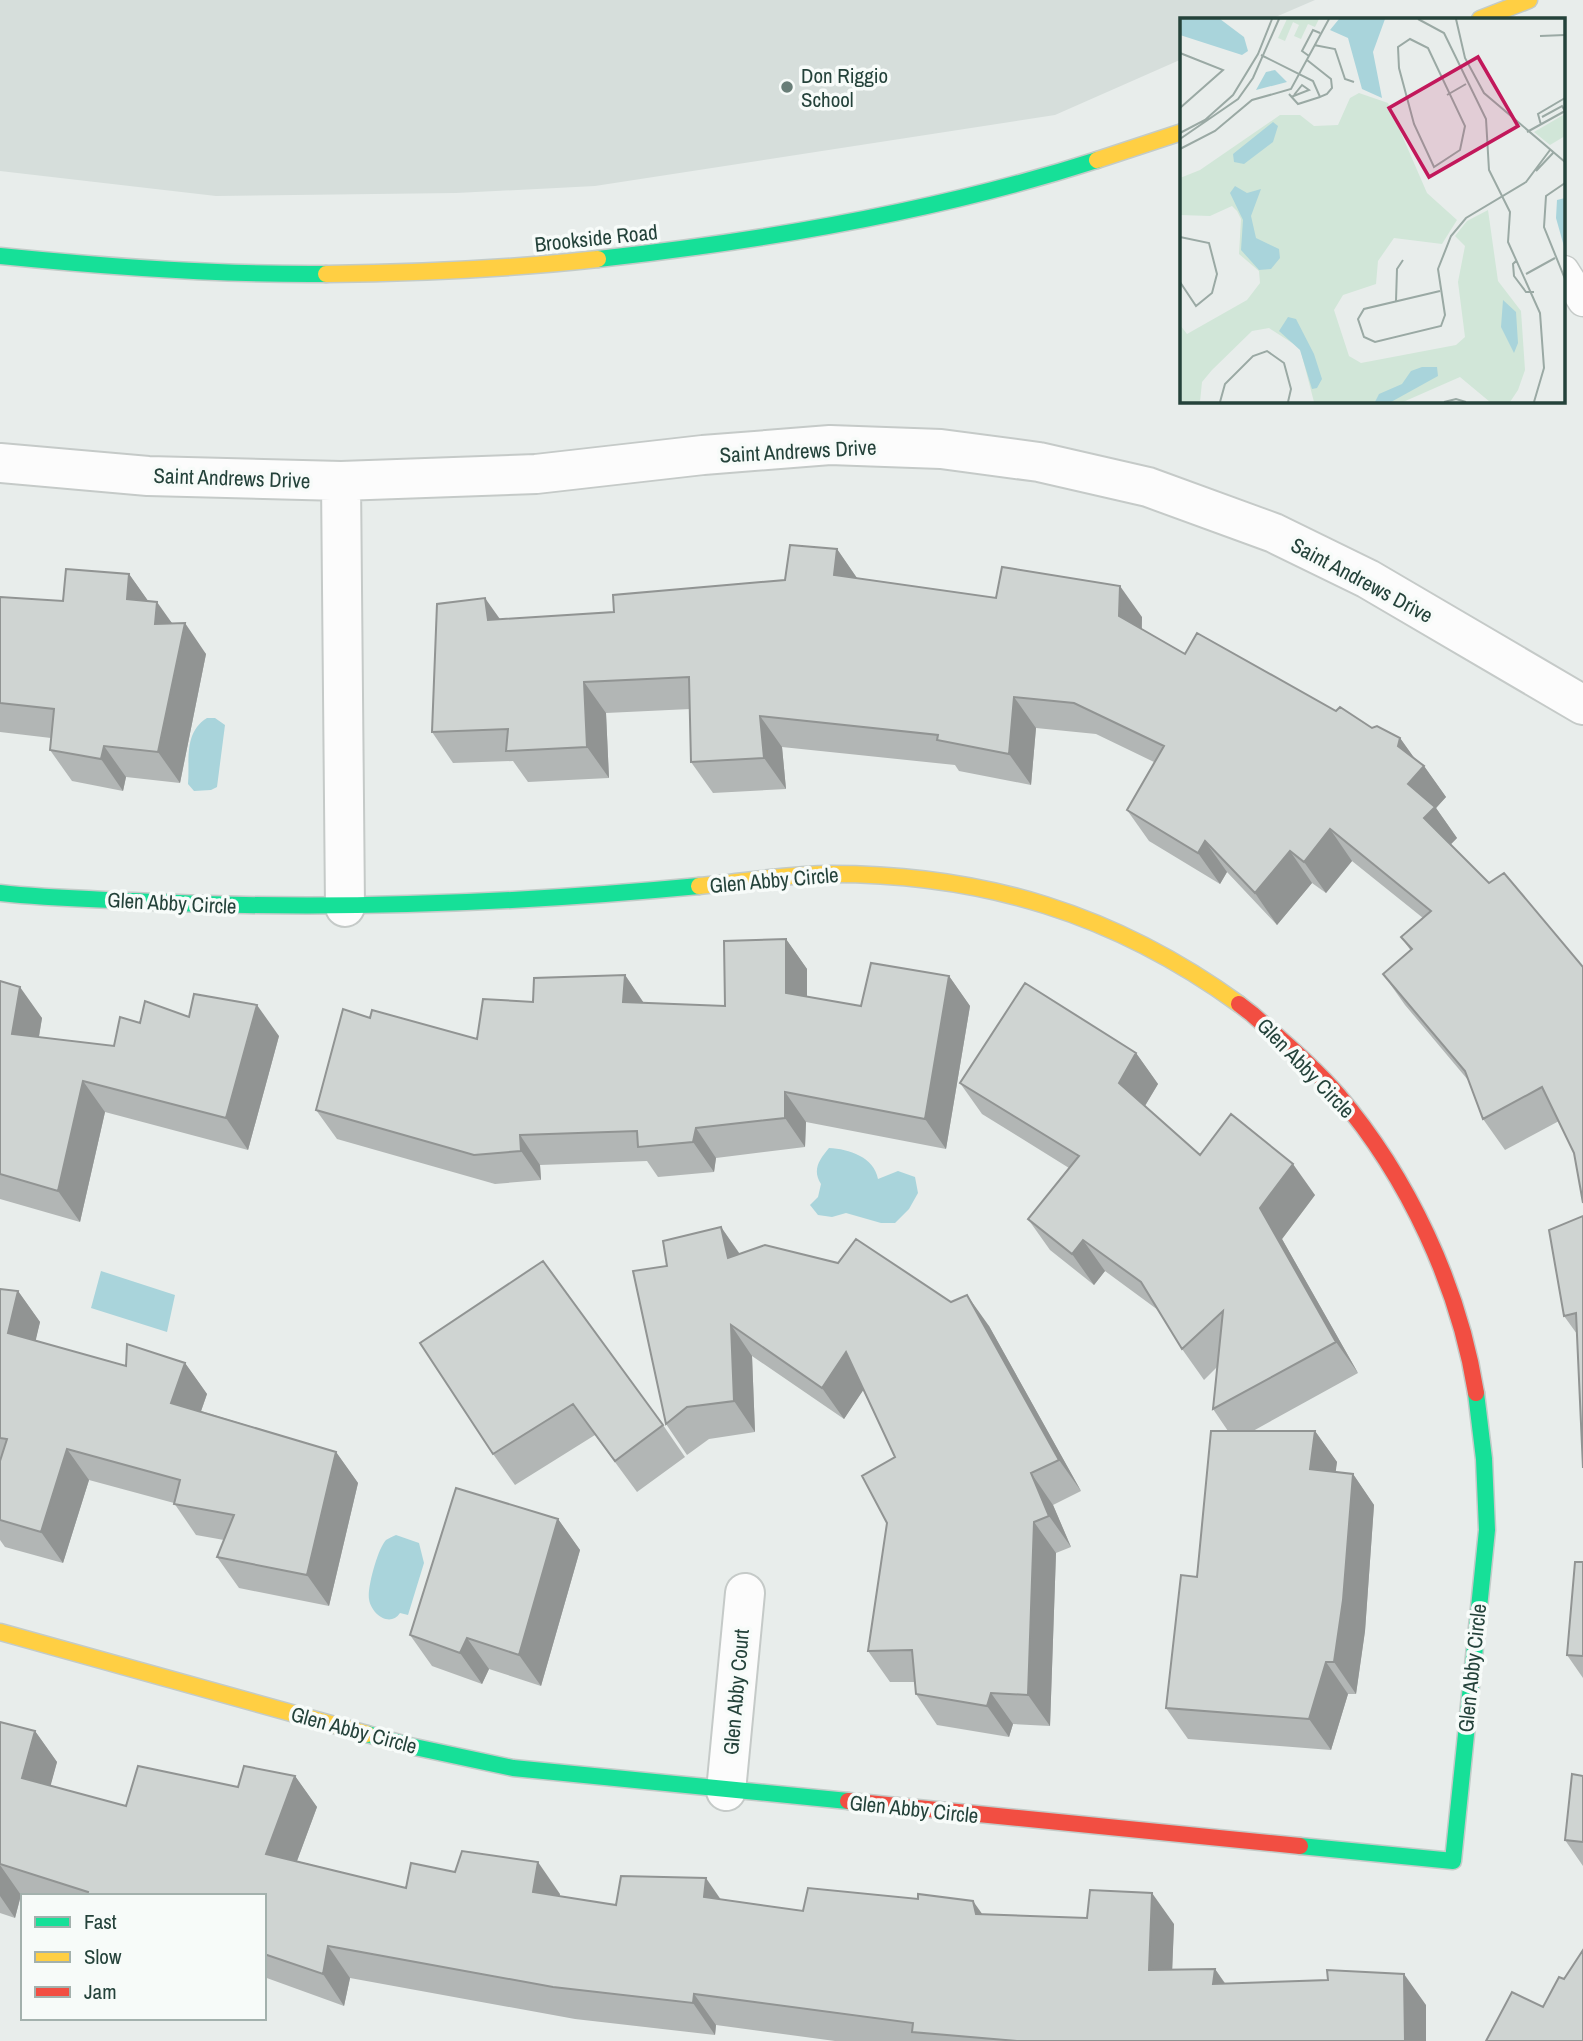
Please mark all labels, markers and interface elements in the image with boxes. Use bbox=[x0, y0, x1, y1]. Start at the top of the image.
inset map bbox=[1180, 18, 1566, 402]
place label: Don Riggio School bbox=[801, 61, 888, 114]
marker: Don Riggio School bbox=[779, 79, 795, 95]
street label: Brookside Road bbox=[533, 217, 659, 259]
street label: Saint Andrews Drive bbox=[719, 432, 877, 470]
street label: Saint Andrews Drive bbox=[153, 461, 311, 495]
street label: Saint Andrews Drive bbox=[1286, 530, 1438, 630]
street label: Glen Abby Circle bbox=[708, 860, 840, 900]
street label: Glen Abby Circle bbox=[107, 885, 237, 921]
street label: Glen Abby Circle bbox=[1251, 1011, 1361, 1125]
street label: Glen Abby Circle bbox=[1451, 1602, 1493, 1734]
street label: Glen Abby Court bbox=[716, 1628, 756, 1756]
street label: Glen Abby Circle bbox=[288, 1699, 420, 1761]
street label: Glen Abby Circle bbox=[848, 1788, 980, 1830]
legend bbox=[21, 1894, 266, 2020]
text: Fast bbox=[84, 1907, 117, 1936]
text: Slow bbox=[84, 1942, 122, 1971]
text: Jam bbox=[84, 1977, 117, 2006]

